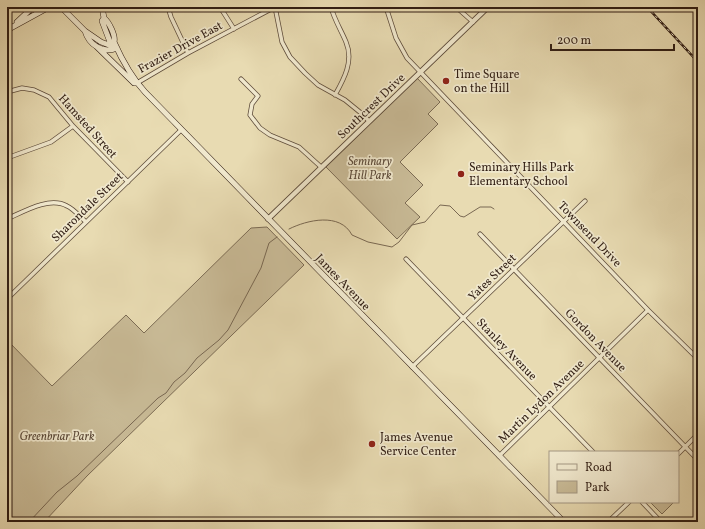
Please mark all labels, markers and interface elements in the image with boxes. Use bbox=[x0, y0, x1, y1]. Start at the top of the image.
street label: Frazier Drive East bbox=[135, 18, 226, 78]
scale bar bbox=[551, 26, 674, 52]
text: 200 m bbox=[557, 33, 591, 49]
place label: Time Square on the Hill bbox=[454, 67, 520, 97]
street label: Southcrest Drive bbox=[334, 70, 409, 143]
marker: Time Square on the Hill bbox=[441, 76, 451, 86]
street label: Hamsted Street bbox=[54, 91, 120, 162]
park label: Seminary Hill Park bbox=[348, 154, 393, 184]
place label: Seminary Hills Park Elementary School bbox=[469, 160, 575, 190]
street label: Sharondale Street bbox=[48, 169, 127, 246]
marker: Seminary Hills Park Elementary School bbox=[456, 169, 466, 179]
street label: Townsend Drive bbox=[554, 198, 625, 271]
street label: James Avenue bbox=[311, 251, 374, 315]
street label: Yates Street bbox=[465, 251, 520, 305]
street label: Gordon Avenue bbox=[561, 306, 630, 376]
street label: Stanley Avenue bbox=[472, 315, 540, 385]
street label: Martin Lydon Avenue bbox=[495, 356, 588, 447]
park label: Greenbriar Park bbox=[19, 429, 95, 445]
place label: James Avenue Service Center bbox=[380, 430, 456, 460]
marker: James Avenue Service Center bbox=[367, 439, 377, 449]
legend bbox=[549, 451, 679, 503]
text: Road bbox=[585, 460, 612, 476]
text: Park bbox=[585, 480, 610, 496]

